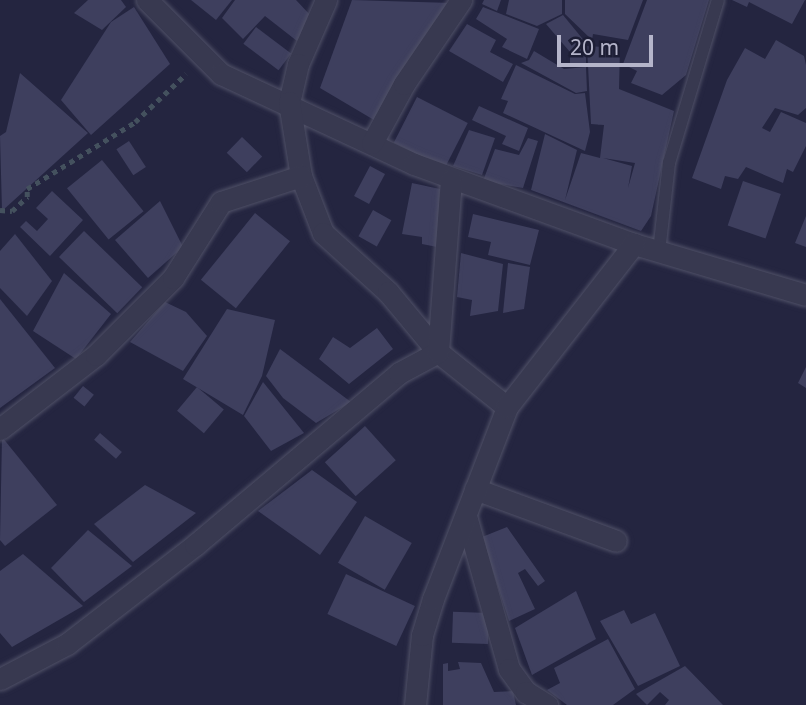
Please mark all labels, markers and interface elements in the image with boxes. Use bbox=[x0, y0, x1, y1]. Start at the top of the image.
scale bar bbox=[561, 21, 657, 65]
text: 20 m bbox=[570, 33, 619, 61]

